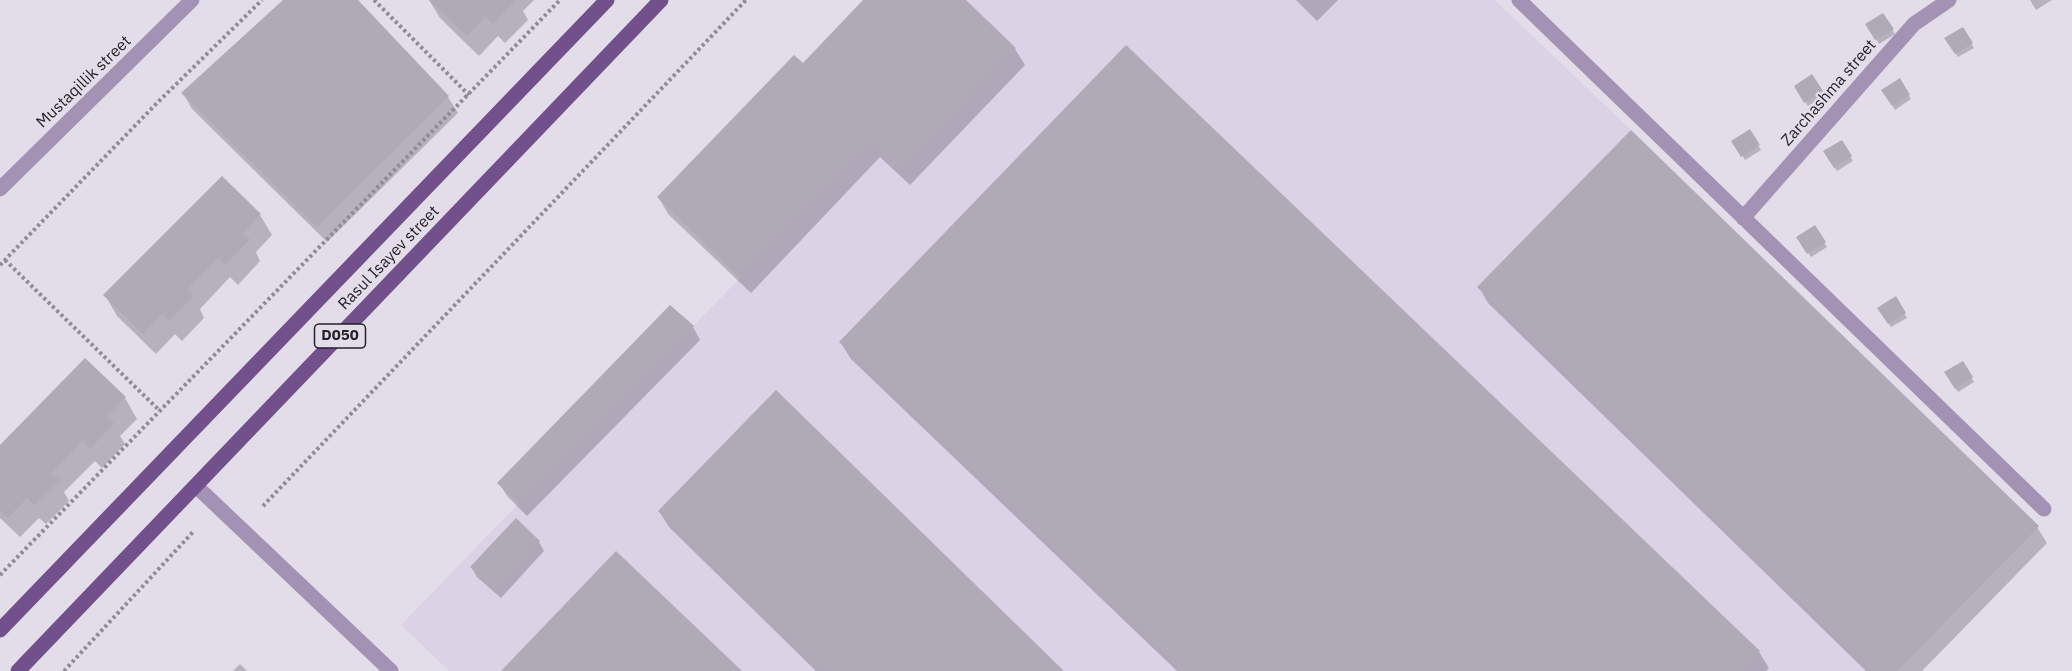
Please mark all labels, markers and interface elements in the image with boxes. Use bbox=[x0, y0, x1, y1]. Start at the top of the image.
street label: Mustaqillik street bbox=[33, 32, 135, 132]
street label: Zarchashma street bbox=[1778, 36, 1880, 150]
street label: Rasul Isayev street bbox=[335, 202, 443, 314]
road number: D050 bbox=[314, 324, 366, 348]

